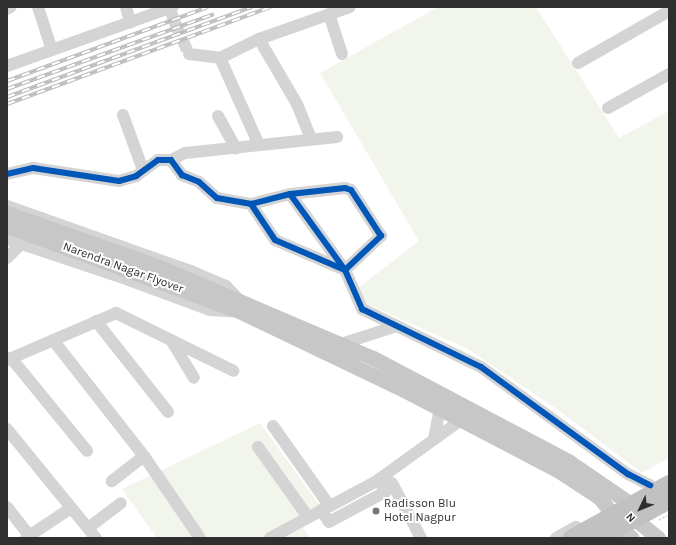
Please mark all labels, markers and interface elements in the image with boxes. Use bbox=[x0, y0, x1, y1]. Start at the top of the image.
street label: Narendra Nagar Flyover bbox=[61, 239, 185, 297]
north arrow bbox=[620, 489, 660, 529]
place label: Radisson Blu Hotel Nagpur bbox=[384, 497, 456, 525]
marker: Radisson Blu Hotel Nagpur bbox=[371, 506, 381, 516]
text: N bbox=[623, 510, 638, 525]

